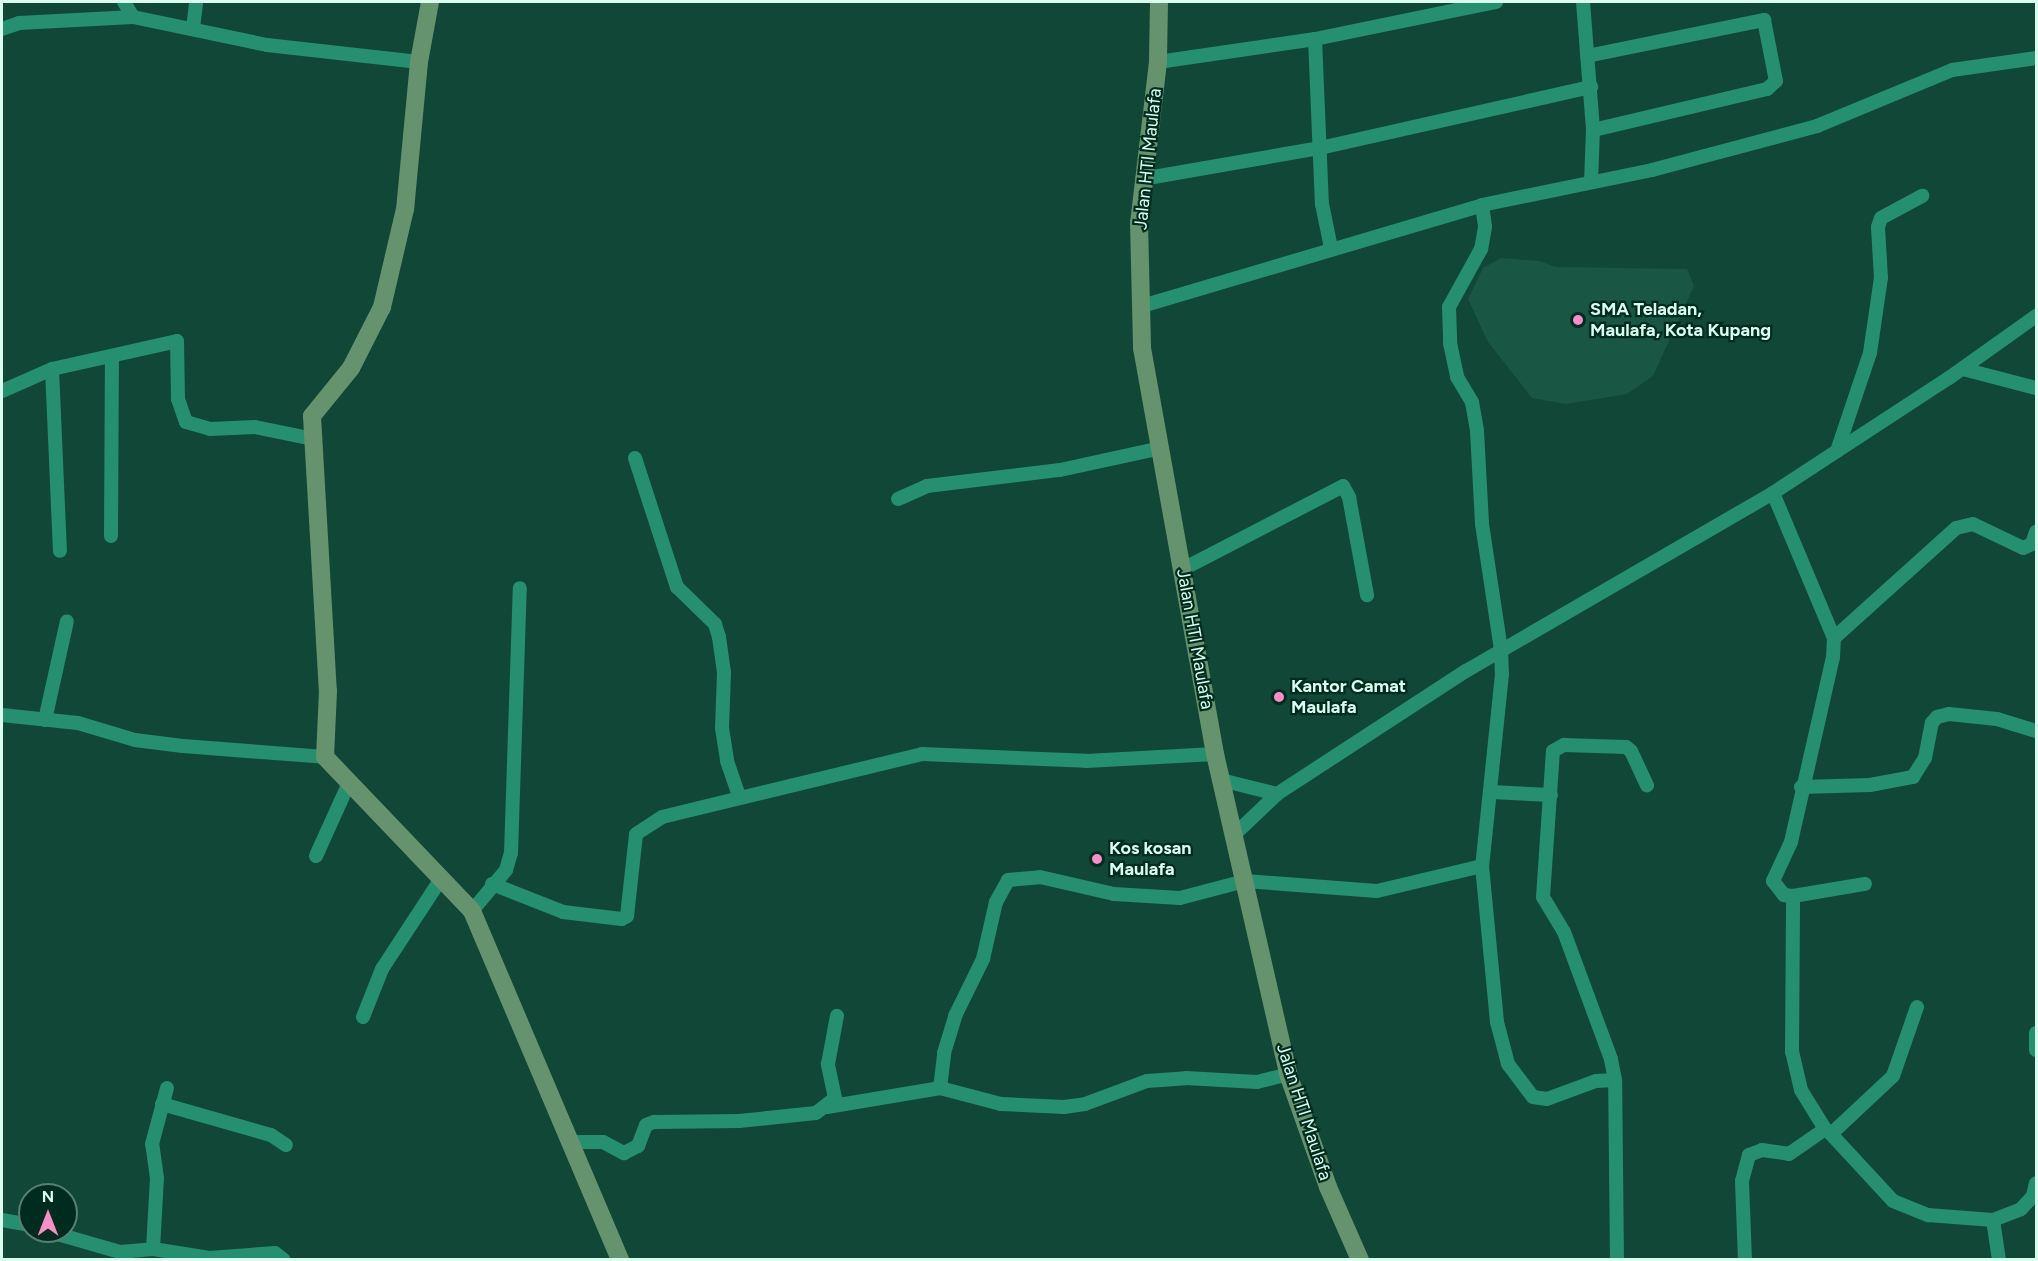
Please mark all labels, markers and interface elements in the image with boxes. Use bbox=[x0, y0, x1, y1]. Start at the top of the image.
street label: Jalan HTI Maulafa bbox=[1130, 87, 1166, 231]
place label: SMA Teladan, Maulafa, Kota Kupang bbox=[1590, 299, 1771, 342]
marker: SMA Teladan, Maulafa, Kota Kupang bbox=[1571, 313, 1585, 327]
street label: Jalan HTI Maulafa bbox=[1172, 567, 1218, 711]
place label: Kantor Camat Maulafa bbox=[1291, 676, 1406, 718]
marker: Kantor Camat Maulafa bbox=[1272, 690, 1286, 704]
place label: Kos kosan Maulafa bbox=[1109, 838, 1191, 880]
marker: Kos kosan Maulafa bbox=[1090, 852, 1104, 866]
street label: Jalan HTI Maulafa bbox=[1272, 1041, 1336, 1183]
north arrow bbox=[18, 1183, 78, 1243]
text: N bbox=[42, 1187, 54, 1206]

